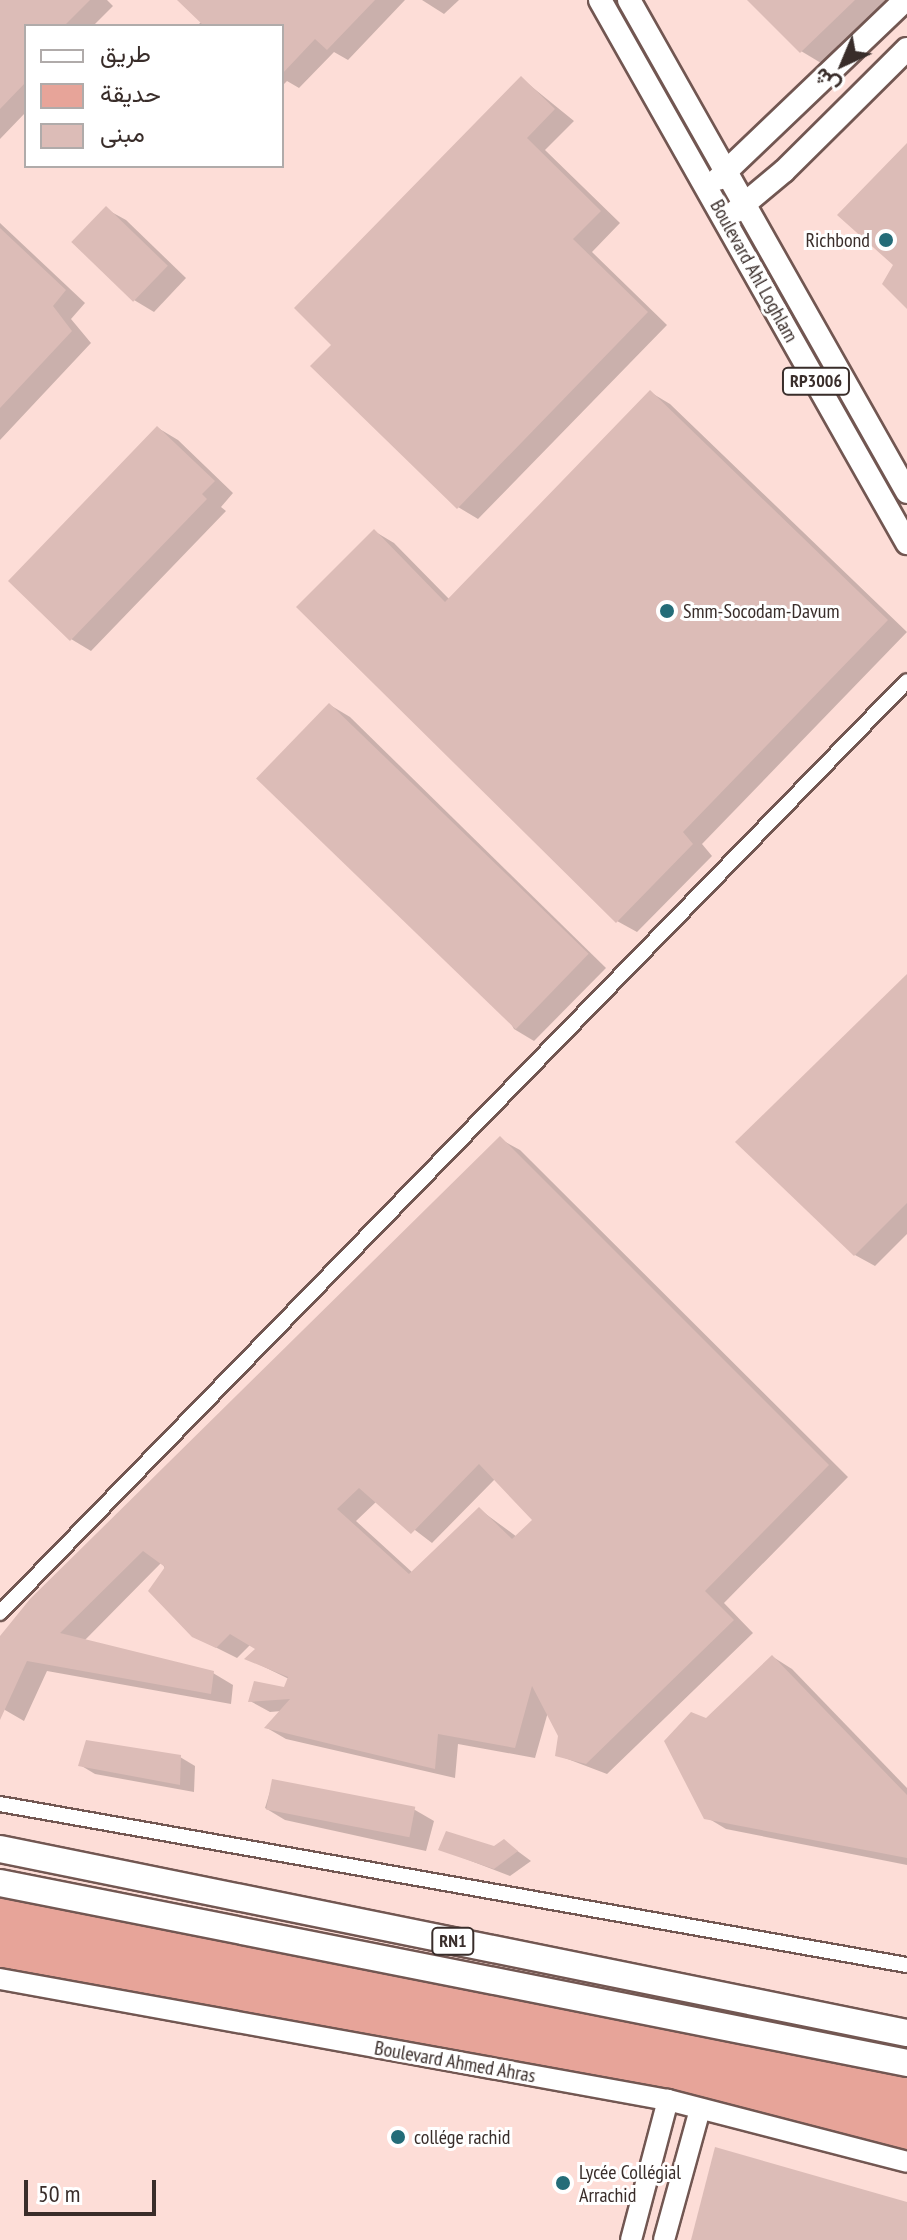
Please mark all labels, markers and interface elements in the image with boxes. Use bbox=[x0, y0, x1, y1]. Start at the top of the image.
legend bbox=[24, 24, 284, 168]
north arrow bbox=[803, 24, 883, 104]
text: طريق bbox=[100, 38, 151, 69]
text: ش bbox=[807, 62, 846, 101]
text: حديقة bbox=[100, 78, 161, 109]
text: مبنى bbox=[100, 118, 145, 149]
street label: Boulevard Ahl Loghlam bbox=[705, 195, 803, 347]
place label: Richbond bbox=[805, 228, 870, 252]
marker: Richbond bbox=[877, 231, 895, 249]
road number: RP3006 bbox=[780, 367, 852, 395]
place label: Smm-Socodam-Davum bbox=[683, 599, 839, 623]
marker: Smm-Socodam-Davum bbox=[658, 602, 676, 620]
road number: RN1 bbox=[431, 1927, 475, 1955]
street label: Boulevard Ahmed Ahras bbox=[372, 2036, 538, 2088]
place label: collége rachid bbox=[414, 2125, 510, 2149]
marker: collége rachid bbox=[389, 2128, 407, 2146]
place label: Lycée Collégial Arrachid bbox=[579, 2160, 681, 2207]
scale bar bbox=[28, 2164, 160, 2214]
marker: Lycée Collégial Arrachid bbox=[554, 2174, 572, 2192]
text: 50 m bbox=[38, 2178, 80, 2209]

